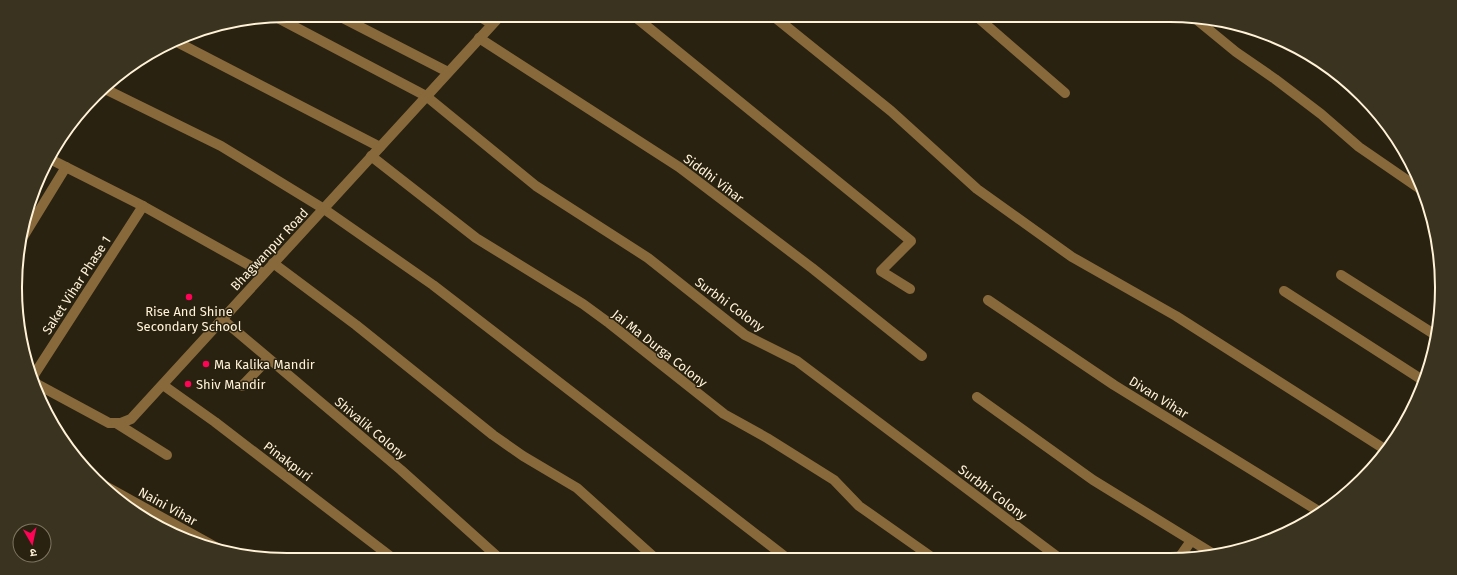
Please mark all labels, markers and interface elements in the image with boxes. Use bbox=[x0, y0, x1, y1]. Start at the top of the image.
street label: Siddhi Vihar bbox=[681, 151, 747, 206]
street label: Bhagwanpur Road bbox=[227, 205, 311, 294]
street label: Saket Vihar Phase 1 bbox=[39, 233, 114, 337]
street label: Surbhi Colony bbox=[692, 274, 768, 335]
marker: Rise And Shine Secondary School bbox=[184, 292, 194, 302]
place label: Rise And Shine Secondary School bbox=[137, 304, 242, 334]
street label: Jai Ma Durga Colony bbox=[609, 307, 711, 391]
place label: Ma Kalika Mandir bbox=[214, 357, 315, 372]
marker: Ma Kalika Mandir bbox=[201, 359, 211, 369]
street label: Divan Vihar bbox=[1126, 373, 1191, 422]
place label: Shiv Mandir bbox=[196, 377, 265, 392]
marker: Shiv Mandir bbox=[183, 379, 193, 389]
street label: Shivalik Colony bbox=[332, 394, 410, 463]
street label: Pinakpuri bbox=[261, 438, 315, 484]
street label: Surbhi Colony bbox=[955, 462, 1030, 523]
street label: Naini Vihar bbox=[136, 484, 200, 529]
north arrow bbox=[12, 523, 52, 563]
text: उ bbox=[29, 545, 38, 559]

